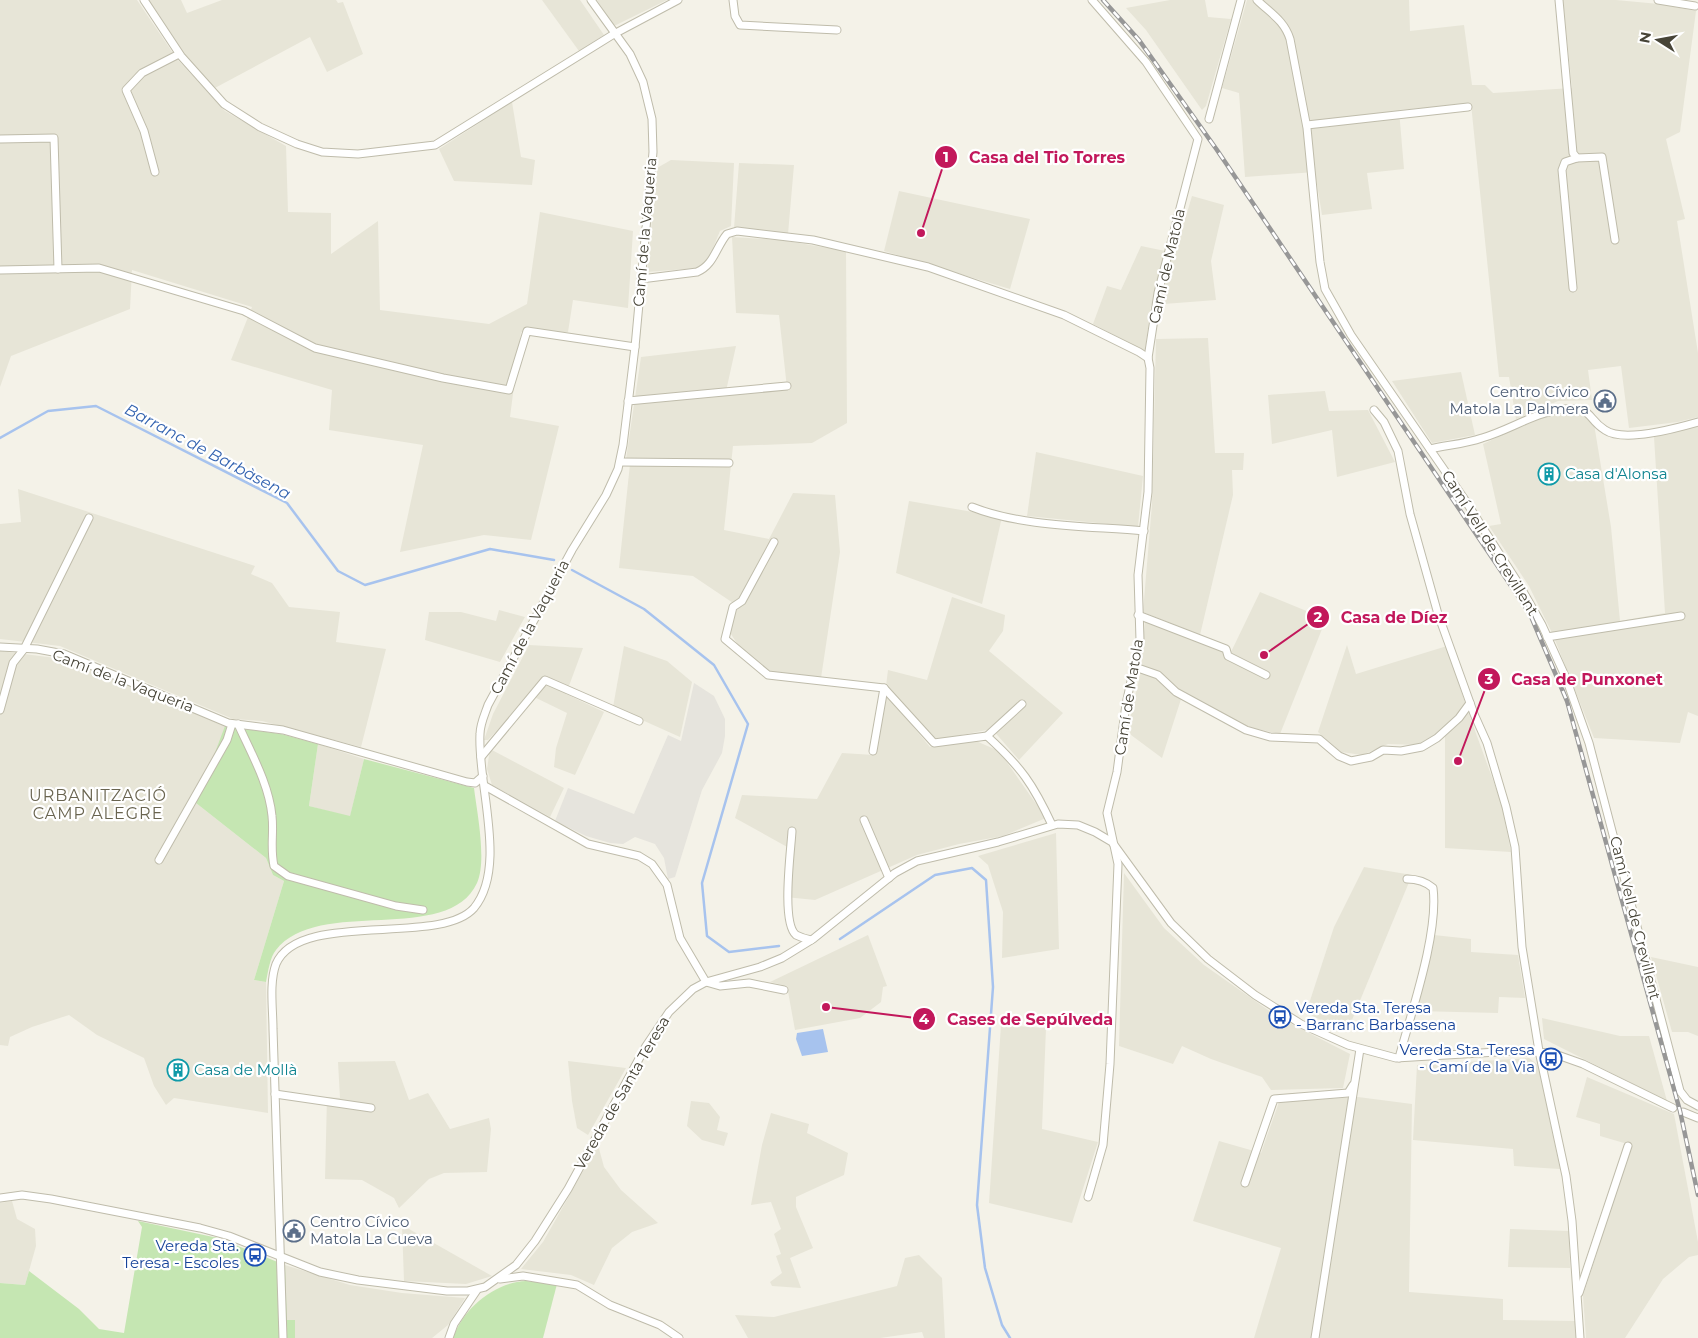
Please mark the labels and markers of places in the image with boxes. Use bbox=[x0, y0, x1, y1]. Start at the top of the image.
callout: Casa del Tio Torres bbox=[934, 142, 1135, 173]
place label: Centro Cívico Matola La Palmera bbox=[1450, 382, 1589, 418]
public building icon: Centro Cívico Matola La Palmera bbox=[1593, 389, 1617, 413]
building icon: Casa d'Alonsa bbox=[1537, 462, 1561, 486]
place label: Casa d'Alonsa bbox=[1565, 464, 1668, 483]
callout: Casa de Díez bbox=[1306, 602, 1458, 633]
callout: Casa de Punxonet bbox=[1476, 663, 1673, 694]
place label: Vereda Sta. Teresa - Barranc Barbassena bbox=[1296, 998, 1456, 1034]
callout: Cases de Sepúlveda bbox=[912, 1003, 1123, 1034]
bus stop icon: Vereda Sta. Teresa - Barranc Barbassena bbox=[1268, 1005, 1292, 1029]
place label: Vereda Sta. Teresa - Camí de la Via bbox=[1400, 1040, 1535, 1076]
bus stop icon: Vereda Sta. Teresa - Camí de la Via bbox=[1539, 1047, 1563, 1071]
building icon: Casa de Mollà bbox=[166, 1058, 190, 1082]
place label: Casa de Mollà bbox=[194, 1060, 297, 1079]
place label: Centro Cívico Matola La Cueva bbox=[310, 1212, 433, 1248]
public building icon: Centro Cívico Matola La Cueva bbox=[282, 1219, 306, 1243]
place label: Vereda Sta. Teresa - Escoles bbox=[122, 1236, 239, 1272]
bus stop icon: Vereda Sta. Teresa - Escoles bbox=[243, 1243, 267, 1267]

